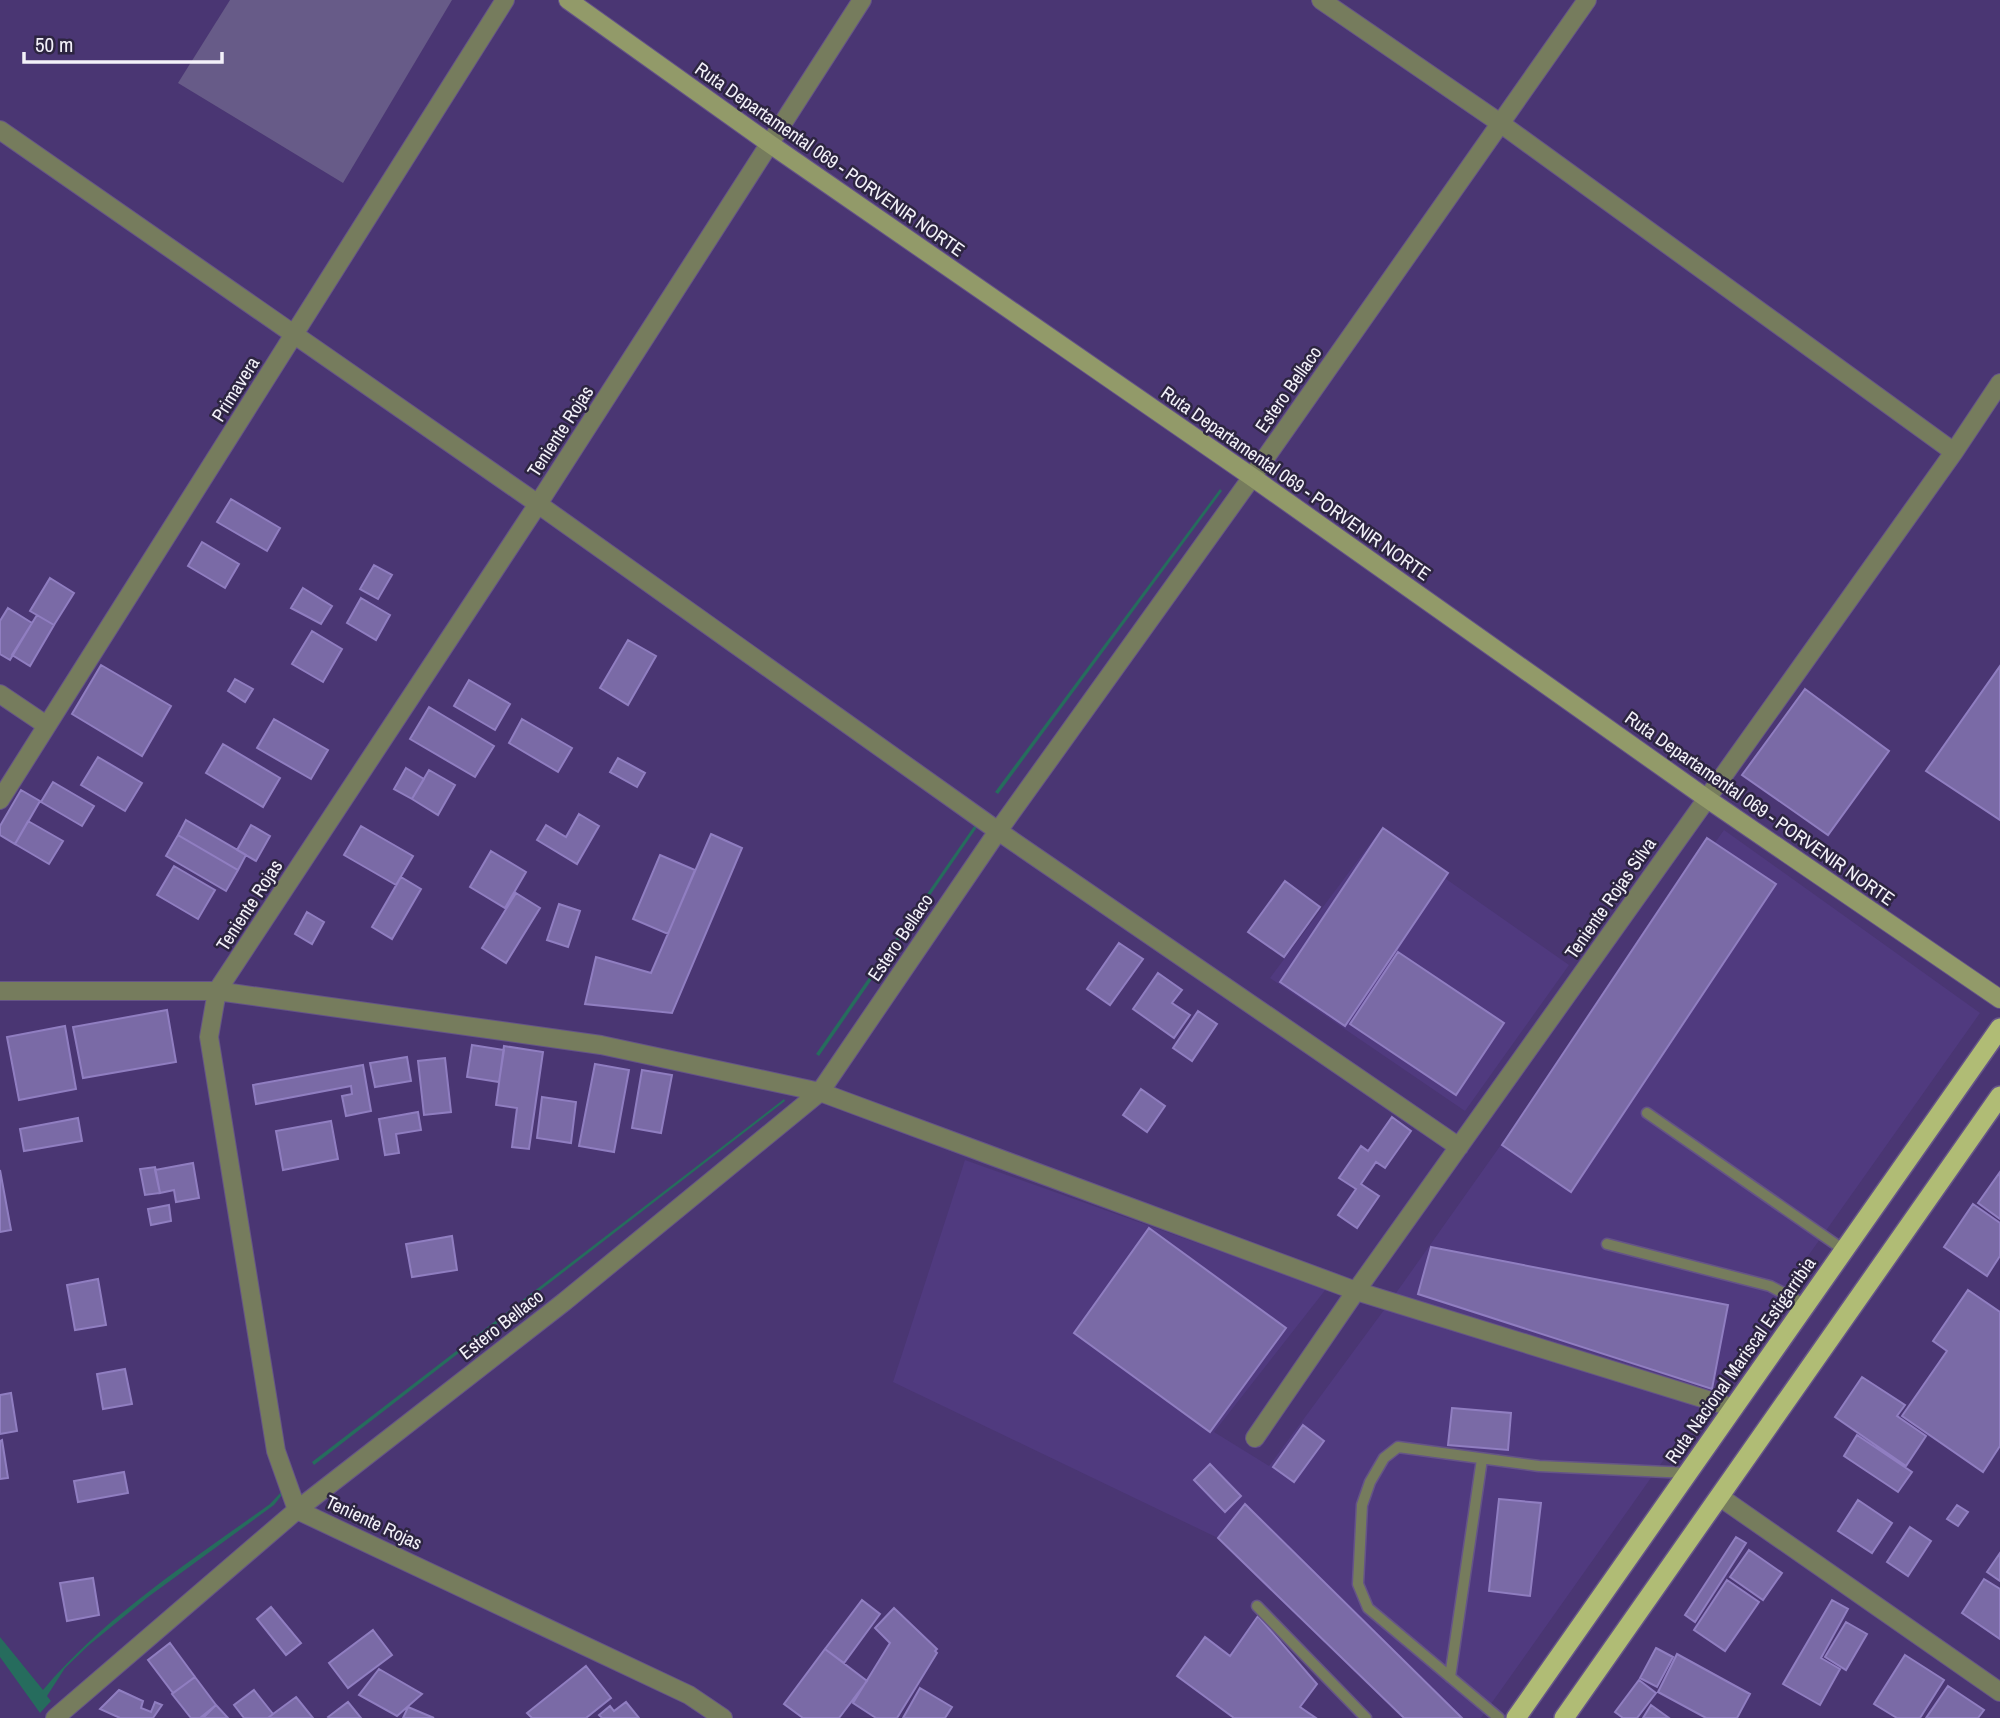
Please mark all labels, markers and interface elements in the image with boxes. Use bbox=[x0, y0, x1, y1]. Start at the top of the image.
scale bar bbox=[24, 21, 222, 65]
text: 50 m bbox=[35, 30, 73, 59]
street label: Ruta Departamental 069 - PORVENIR NORTE bbox=[690, 56, 970, 262]
street label: Estero Bellaco bbox=[1249, 340, 1327, 438]
street label: Primavera bbox=[205, 351, 265, 426]
street label: Teniente Rojas bbox=[521, 380, 599, 482]
street label: Ruta Departamental 069 - PORVENIR NORTE bbox=[1156, 380, 1436, 586]
street label: Ruta Departamental 069 - PORVENIR NORTE bbox=[1620, 705, 1900, 911]
street label: Teniente Rojas Silva bbox=[1558, 832, 1662, 964]
street label: Teniente Rojas bbox=[210, 854, 288, 956]
street label: Estero Bellaco bbox=[861, 888, 939, 986]
street label: Ruta Nacional Mariscal Estigarribia bbox=[1659, 1251, 1822, 1469]
street label: Estero Bellaco bbox=[453, 1283, 549, 1365]
street label: Teniente Rojas bbox=[321, 1488, 427, 1556]

